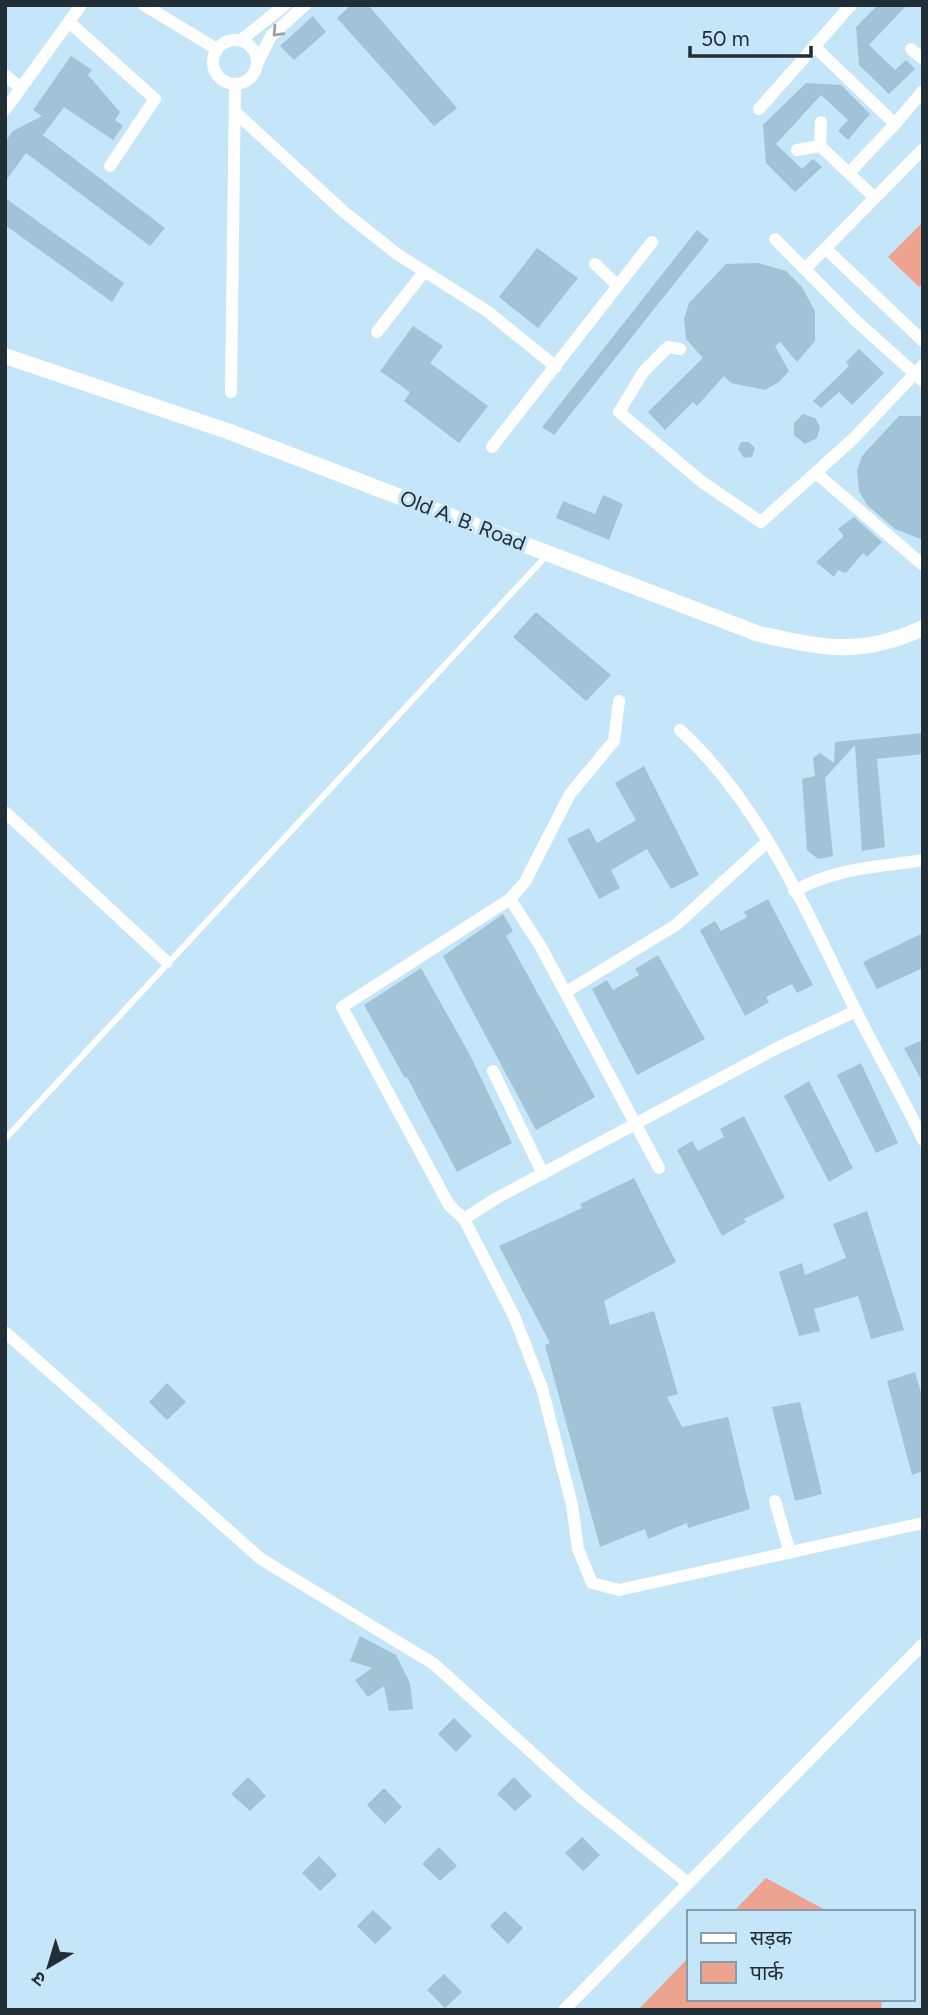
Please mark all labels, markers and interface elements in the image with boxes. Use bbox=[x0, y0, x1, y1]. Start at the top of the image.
scale bar bbox=[690, 14, 811, 58]
one-way arrow bbox=[273, 24, 286, 37]
text: 50 m bbox=[701, 26, 750, 51]
street label: Old A. B. Road bbox=[396, 485, 530, 555]
legend bbox=[687, 1910, 914, 2001]
text: सड़क bbox=[750, 1925, 792, 1950]
north arrow bbox=[14, 1931, 84, 2001]
text: पार्क bbox=[750, 1960, 784, 1985]
text: उ bbox=[27, 1966, 50, 1991]

